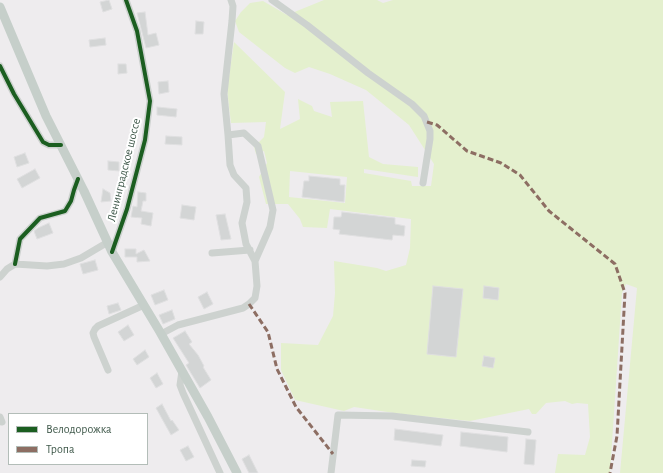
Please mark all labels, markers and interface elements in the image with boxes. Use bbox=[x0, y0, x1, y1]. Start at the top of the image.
street label: Ленинградское шоссе bbox=[104, 117, 144, 223]
legend bbox=[8, 413, 148, 465]
text: Велодорожка bbox=[46, 423, 112, 435]
text: Тропа bbox=[46, 443, 74, 455]

